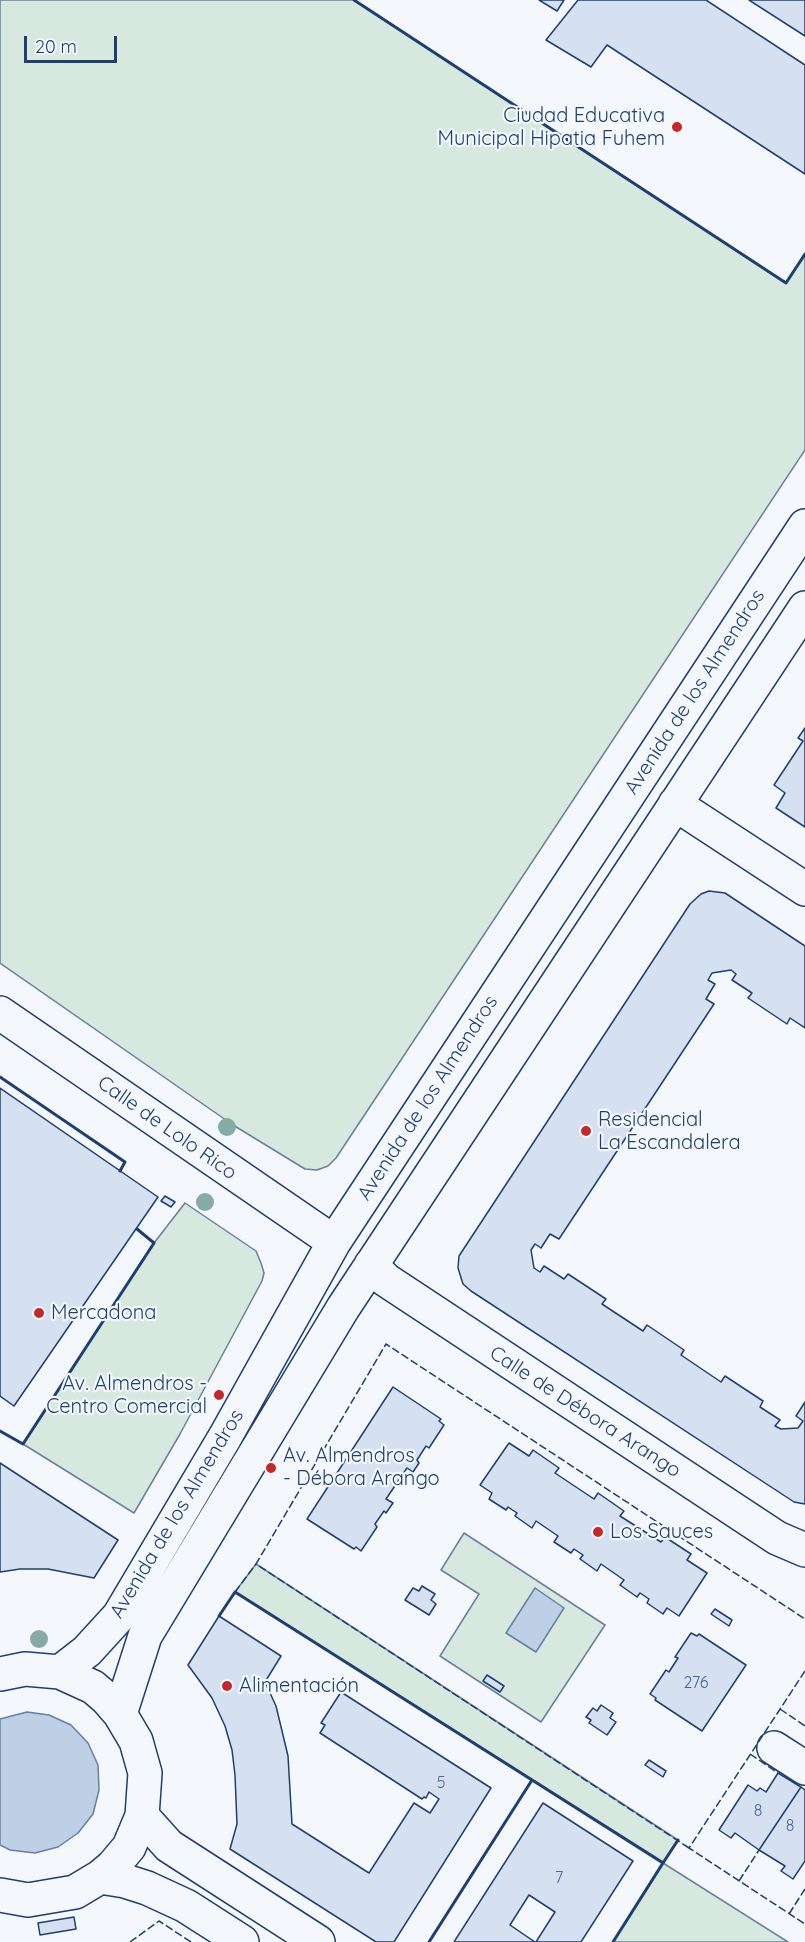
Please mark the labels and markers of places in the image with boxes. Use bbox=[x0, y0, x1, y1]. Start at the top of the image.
place label: Ciudad Educativa Municipal Hipatia Fuhem bbox=[437, 104, 665, 151]
marker: Ciudad Educativa Municipal Hipatia Fuhem bbox=[670, 120, 684, 134]
place label: Residencial La Escandalera bbox=[598, 1108, 741, 1155]
marker: Residencial La Escandalera bbox=[579, 1124, 593, 1138]
place label: Mercadona bbox=[51, 1301, 156, 1325]
marker: Mercadona bbox=[32, 1306, 46, 1320]
place label: Av. Almendros - Centro Comercial bbox=[46, 1372, 207, 1419]
marker: Av. Almendros - Centro Comercial bbox=[212, 1388, 226, 1402]
place label: Av. Almendros - Débora Arango bbox=[283, 1444, 440, 1491]
marker: Av. Almendros - Débora Arango bbox=[264, 1461, 278, 1475]
place label: Los Sauces bbox=[610, 1520, 713, 1544]
marker: Los Sauces bbox=[591, 1525, 605, 1539]
place label: Alimentación bbox=[239, 1674, 359, 1698]
marker: Alimentación bbox=[220, 1679, 234, 1693]

